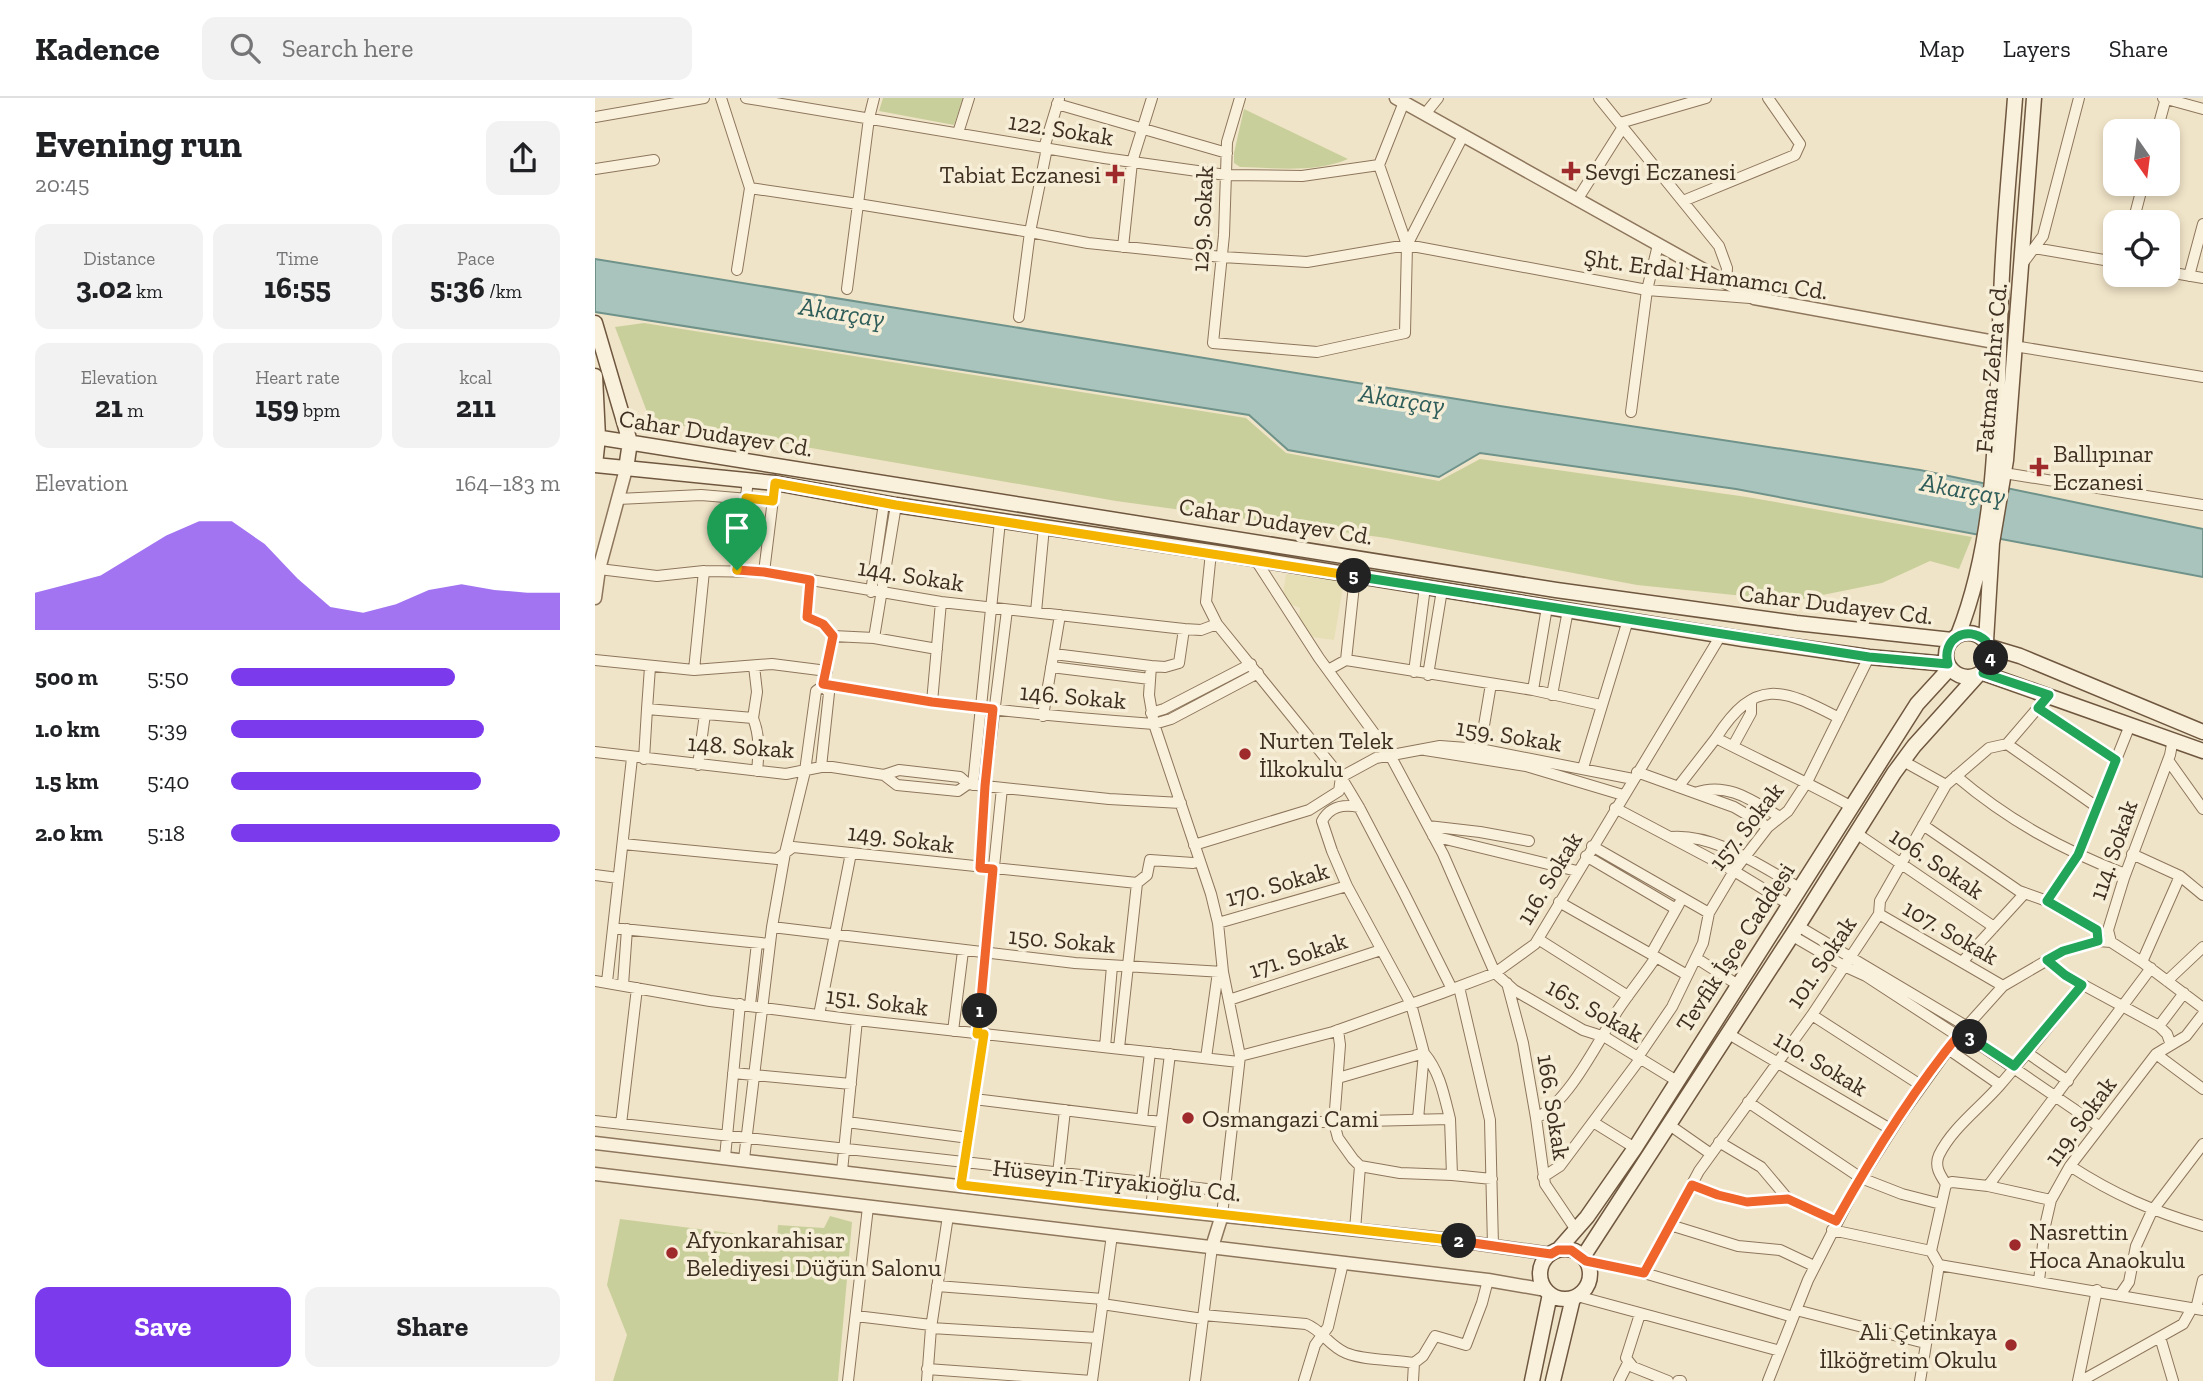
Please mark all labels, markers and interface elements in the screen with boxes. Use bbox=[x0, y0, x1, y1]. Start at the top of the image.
search box bbox=[202, 17, 692, 80]
text: Kadence bbox=[35, 29, 160, 68]
icon: search bbox=[226, 29, 264, 67]
text: Search here bbox=[282, 32, 413, 64]
text: Map bbox=[1919, 34, 1965, 63]
text: Layers bbox=[2003, 34, 2071, 63]
text: Share bbox=[2109, 34, 2168, 63]
street label: 122. Sokak bbox=[1006, 106, 1116, 152]
north arrow bbox=[2103, 119, 2181, 196]
map controls bbox=[2103, 119, 2180, 287]
text: Evening run bbox=[35, 121, 242, 167]
button: share bbox=[486, 121, 560, 195]
place label: Sevgi Eczanesi bbox=[1585, 157, 1736, 186]
place label: Tabiat Eczanesi bbox=[940, 160, 1101, 189]
marker: Sevgi Eczanesi bbox=[1563, 163, 1579, 179]
street label: 129. Sokak bbox=[1185, 165, 1219, 273]
marker: Tabiat Eczanesi bbox=[1107, 166, 1123, 182]
text: 20:45 bbox=[35, 170, 89, 198]
button: locate bbox=[2103, 210, 2180, 287]
street label: Şht. Erdal Hamamcı Cd. bbox=[1582, 243, 1830, 305]
text: Distance bbox=[83, 247, 155, 270]
text: Time bbox=[276, 247, 319, 270]
text: Pace bbox=[457, 247, 495, 270]
text: 3.02 bbox=[76, 270, 132, 306]
text: 16:55 bbox=[264, 270, 331, 306]
text: 5:36 bbox=[430, 270, 485, 306]
text: km bbox=[132, 280, 163, 303]
text: /km bbox=[485, 280, 522, 303]
street label: Fatma Zehra Cd. bbox=[1969, 282, 2013, 454]
water label: Akarçay bbox=[796, 289, 887, 335]
text: Elevation bbox=[81, 366, 158, 389]
text: Heart rate bbox=[255, 366, 340, 389]
text: kcal bbox=[460, 366, 492, 389]
water label: Akarçay bbox=[1356, 376, 1447, 422]
text: 21 bbox=[95, 389, 123, 425]
text: 159 bbox=[255, 389, 299, 425]
text: 211 bbox=[456, 389, 496, 425]
text: m bbox=[123, 399, 144, 422]
text: bpm bbox=[299, 399, 340, 422]
street label: Cahar Dudayev Cd. bbox=[617, 403, 815, 463]
place label: Ballıpınar Eczanesi bbox=[2053, 439, 2154, 496]
marker: Ballıpınar Eczanesi bbox=[2031, 459, 2047, 475]
water label: Akarçay bbox=[1917, 466, 2008, 512]
text: Elevation bbox=[35, 469, 128, 497]
text: 164–183 m bbox=[455, 469, 560, 497]
street label: Cahar Dudayev Cd. bbox=[1177, 491, 1375, 551]
pin bbox=[707, 498, 767, 570]
icon: arrive bbox=[718, 509, 756, 547]
street label: 144. Sokak bbox=[856, 552, 967, 598]
pin: 5 bbox=[1337, 559, 1371, 594]
text: 5 bbox=[1349, 564, 1358, 587]
street label: Cahar Dudayev Cd. bbox=[1737, 578, 1935, 630]
pin: 4 bbox=[1973, 640, 2009, 676]
text: 4 bbox=[1985, 646, 1996, 669]
text: 500 m bbox=[35, 663, 98, 691]
text: 5:50 bbox=[147, 663, 189, 691]
street label: 146. Sokak bbox=[1019, 677, 1128, 715]
street label: 159. Sokak bbox=[1454, 712, 1564, 758]
text: 1.0 km bbox=[35, 715, 100, 743]
text: 5:39 bbox=[147, 715, 187, 743]
place label: Nurten Telek İlkokulu bbox=[1259, 726, 1394, 783]
street label: 148. Sokak bbox=[687, 728, 796, 764]
marker: Nurten Telek İlkokulu bbox=[1237, 746, 1253, 762]
text: 1.5 km bbox=[35, 767, 99, 795]
text: 5:40 bbox=[147, 767, 190, 795]
street label: 157. Sokak bbox=[1703, 776, 1790, 876]
street label: 114. Sokak bbox=[2082, 796, 2144, 904]
street label: 149. Sokak bbox=[846, 817, 956, 859]
text: 2.0 km bbox=[35, 819, 103, 847]
text: 5:18 bbox=[147, 819, 185, 847]
street label: 106. Sokak bbox=[1884, 821, 1990, 905]
street label: 116. Sokak bbox=[1510, 826, 1588, 930]
street label: 170. Sokak bbox=[1222, 855, 1332, 913]
street label: Tevfik İşce Caddesi bbox=[1670, 857, 1801, 1037]
street label: 107. Sokak bbox=[1898, 893, 2004, 971]
street label: 101. Sokak bbox=[1780, 910, 1863, 1013]
street label: 150. Sokak bbox=[1007, 921, 1117, 959]
street label: 171. Sokak bbox=[1245, 925, 1351, 984]
street label: 165. Sokak bbox=[1541, 972, 1649, 1049]
street label: 151. Sokak bbox=[824, 980, 930, 1022]
pin: 1 bbox=[963, 993, 997, 1028]
text: 1 bbox=[976, 999, 983, 1022]
pin: 3 bbox=[1953, 1020, 1987, 1054]
street label: 110. Sokak bbox=[1769, 1024, 1874, 1103]
text: 3 bbox=[1964, 1025, 1975, 1048]
street label: 166. Sokak bbox=[1531, 1052, 1577, 1162]
street label: 119. Sokak bbox=[2038, 1070, 2122, 1171]
place label: Osmangazi Cami bbox=[1202, 1104, 1379, 1133]
marker: Osmangazi Cami bbox=[1180, 1110, 1196, 1126]
street label: Hüseyin Tiryakioğlu Cd. bbox=[991, 1153, 1243, 1207]
place label: Nasrettin Hoca Anaokulu bbox=[2029, 1217, 2186, 1274]
pin: 2 bbox=[1441, 1224, 1477, 1258]
place label: Afyonkarahisar Belediyesi Düğün Salonu bbox=[686, 1225, 942, 1282]
text: 2 bbox=[1453, 1229, 1464, 1252]
marker: Nasrettin Hoca Anaokulu bbox=[2007, 1237, 2023, 1253]
marker: Afyonkarahisar Belediyesi Düğün Salonu bbox=[664, 1245, 680, 1261]
button: Save bbox=[35, 1287, 291, 1367]
button: Share bbox=[305, 1287, 560, 1367]
place label: Ali Çetinkaya İlköğretim Okulu bbox=[1819, 1317, 1998, 1374]
marker: Ali Çetinkaya İlköğretim Okulu bbox=[2003, 1337, 2019, 1353]

